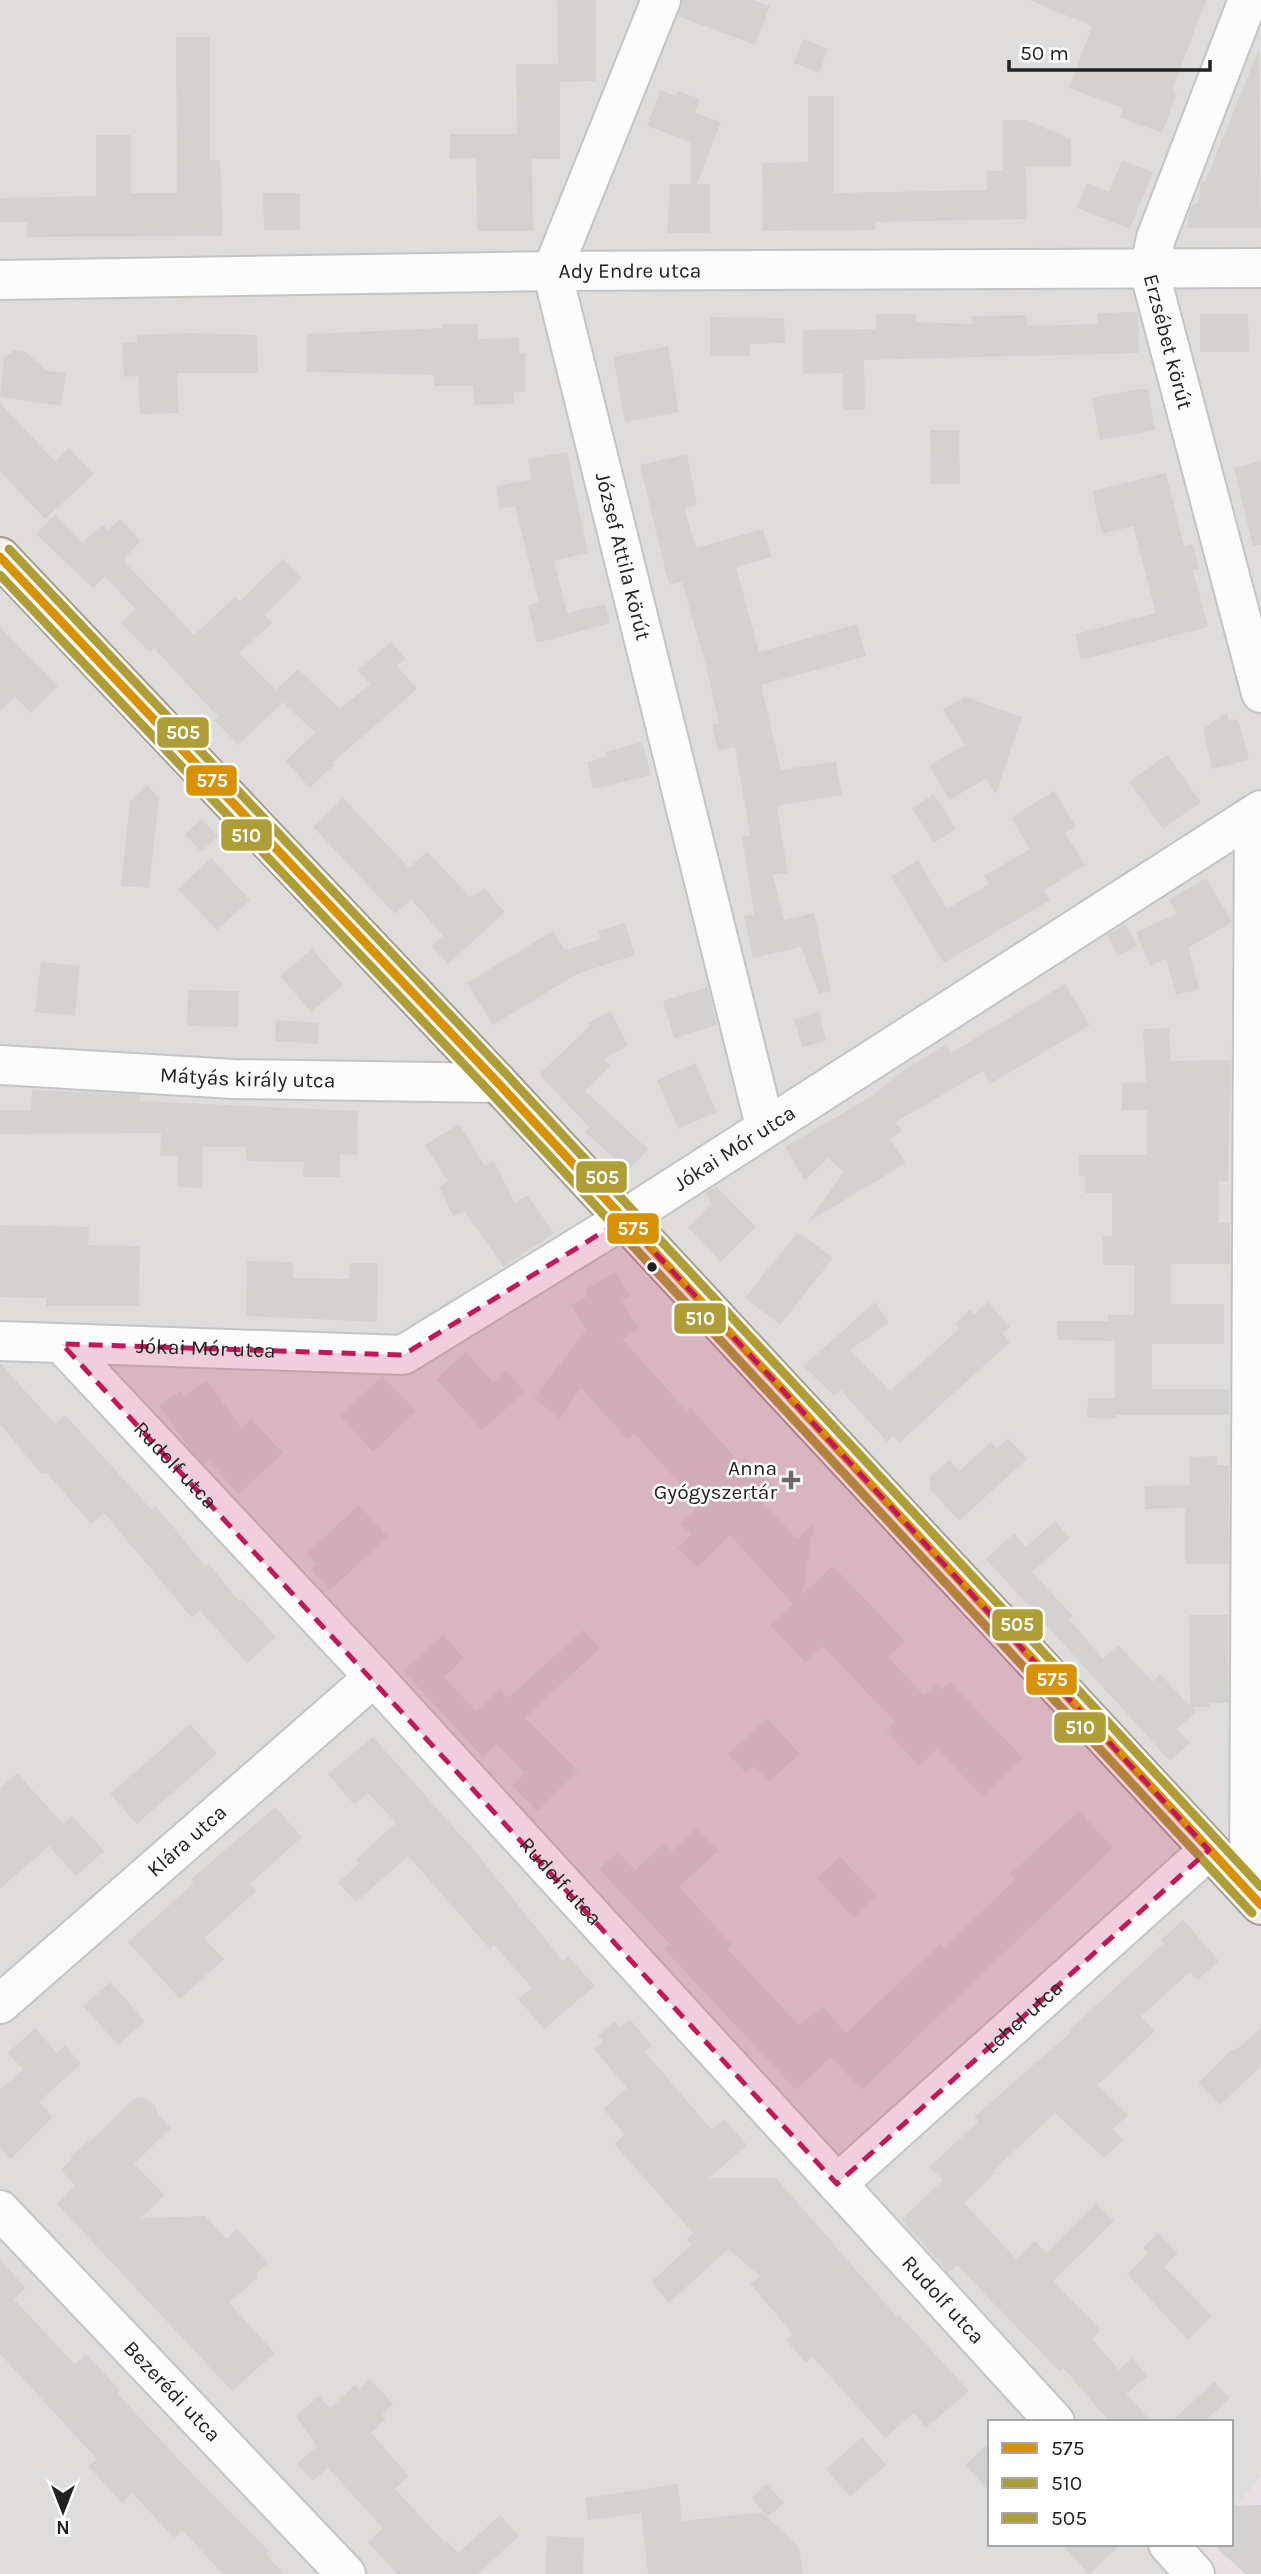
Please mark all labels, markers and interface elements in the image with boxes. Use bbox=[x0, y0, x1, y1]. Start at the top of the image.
scale bar bbox=[1009, 28, 1210, 72]
text: 50 m bbox=[1020, 41, 1069, 65]
street label: Ady Endre utca bbox=[559, 258, 701, 283]
street label: Erzsébet körút bbox=[1139, 271, 1197, 412]
street label: József Attila körút bbox=[591, 470, 656, 643]
line badge: 505 bbox=[156, 716, 210, 749]
text: 505 bbox=[166, 722, 200, 744]
line badge: 575 bbox=[185, 764, 238, 797]
text: 575 bbox=[196, 770, 228, 792]
line badge: 510 bbox=[220, 818, 273, 852]
text: 510 bbox=[231, 825, 261, 847]
street label: Mátyás király utca bbox=[159, 1063, 336, 1093]
street label: Jókai Mór utca bbox=[669, 1100, 800, 1196]
line badge: 505 bbox=[575, 1160, 628, 1194]
text: 505 bbox=[585, 1167, 619, 1189]
line badge: 575 bbox=[606, 1212, 660, 1245]
text: 575 bbox=[617, 1218, 649, 1240]
unlabelled marker bbox=[645, 1260, 659, 1274]
line badge: 510 bbox=[673, 1302, 727, 1335]
text: 510 bbox=[685, 1308, 715, 1330]
street label: Jókai Mór utca bbox=[136, 1334, 276, 1363]
street label: Rudolf utca bbox=[129, 1417, 222, 1514]
place label: Anna Gyógyszertár bbox=[654, 1456, 777, 1504]
marker: Anna Gyógyszertár bbox=[783, 1472, 799, 1488]
line badge: 505 bbox=[991, 1608, 1044, 1642]
text: 505 bbox=[1000, 1614, 1034, 1636]
line badge: 575 bbox=[1025, 1663, 1078, 1696]
text: 575 bbox=[1036, 1669, 1068, 1691]
line badge: 510 bbox=[1053, 1711, 1107, 1744]
text: 510 bbox=[1065, 1717, 1095, 1739]
street label: Klára utca bbox=[142, 1800, 231, 1882]
street label: Rudolf utca bbox=[514, 1832, 607, 1930]
street label: Lehel utca bbox=[979, 1975, 1068, 2059]
street label: Rudolf utca bbox=[897, 2251, 989, 2349]
street label: Bezerédi utca bbox=[119, 2336, 226, 2446]
legend bbox=[988, 2420, 1233, 2546]
text: 575 bbox=[1051, 2436, 1085, 2460]
text: 510 bbox=[1051, 2471, 1082, 2495]
north arrow bbox=[28, 2476, 98, 2546]
text: 505 bbox=[1051, 2506, 1087, 2530]
text: N bbox=[56, 2516, 70, 2538]

